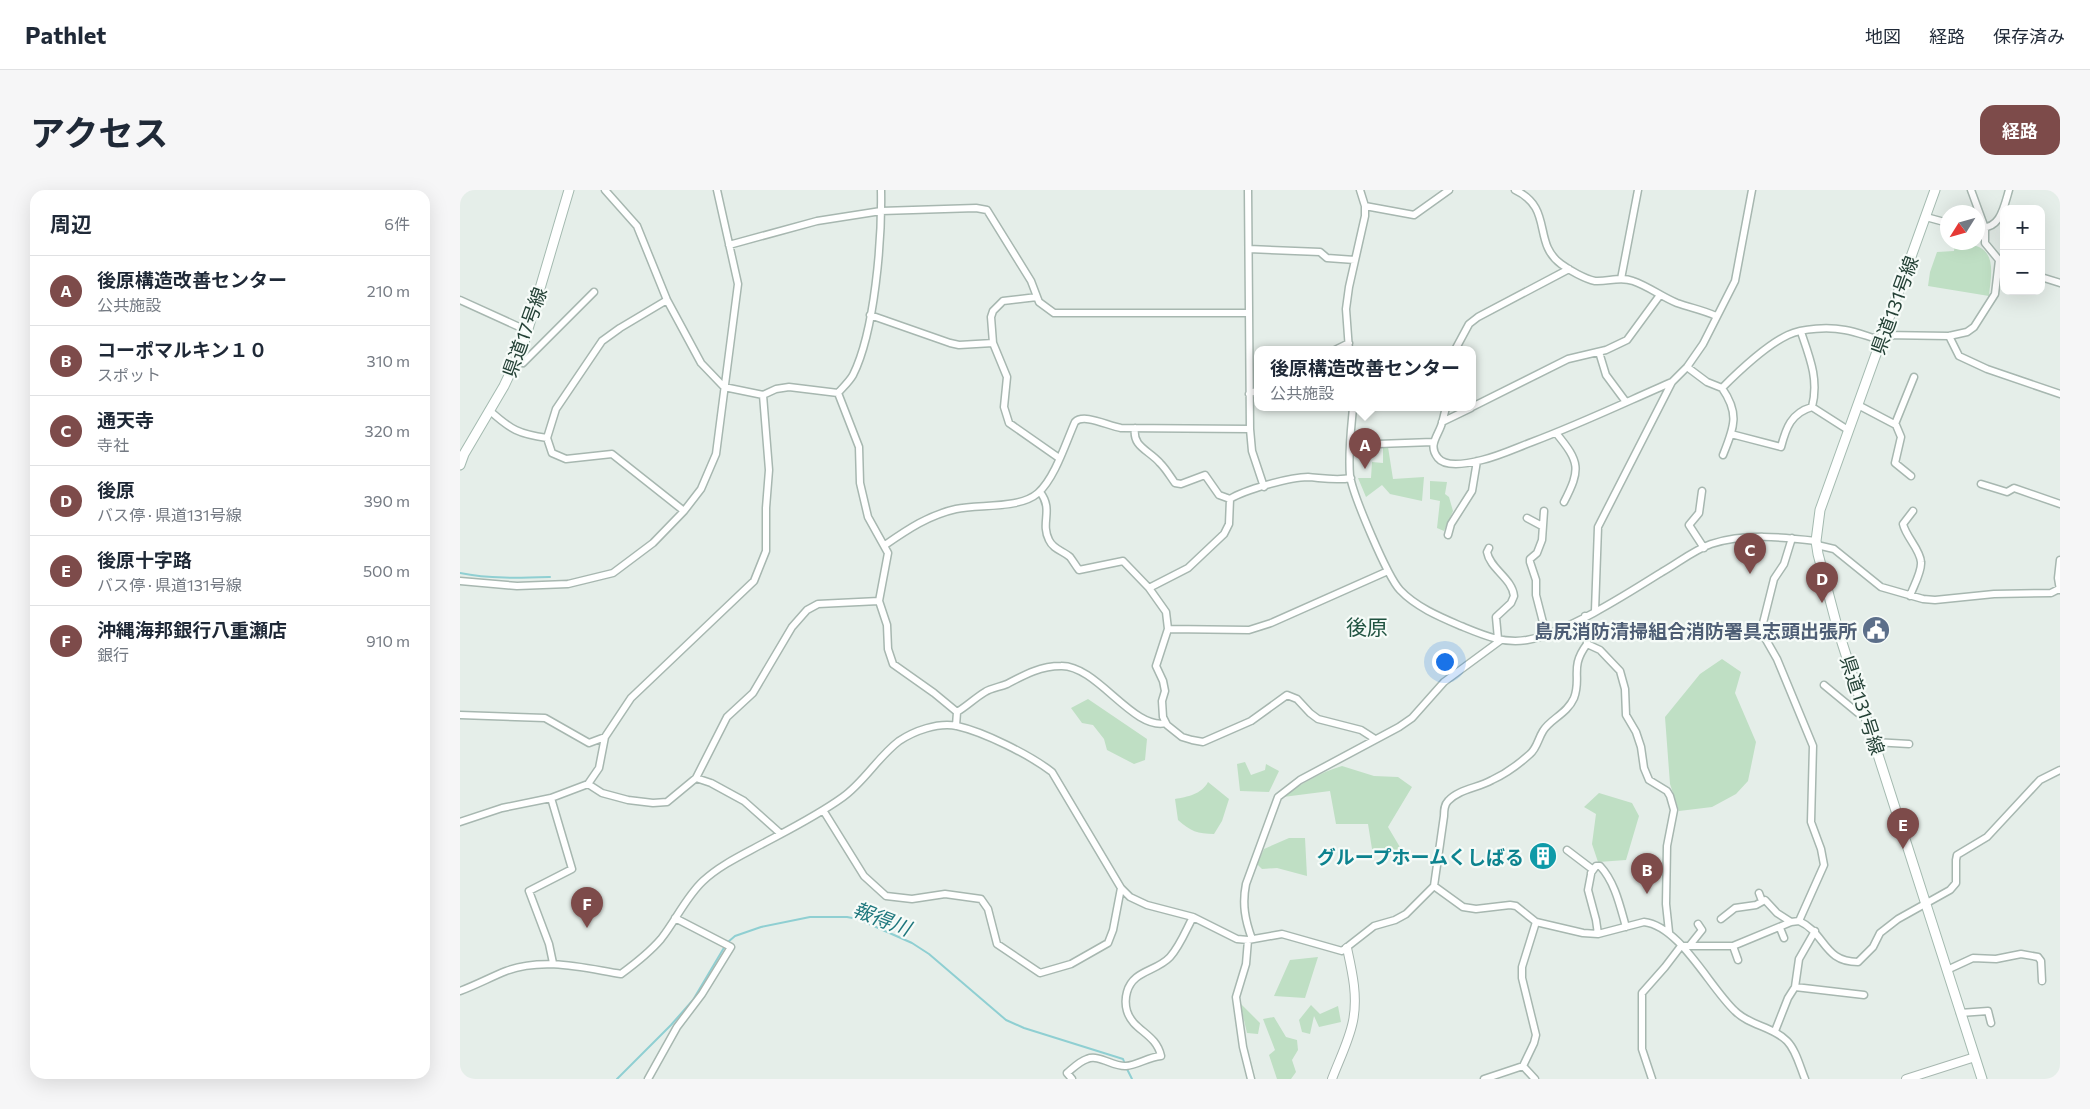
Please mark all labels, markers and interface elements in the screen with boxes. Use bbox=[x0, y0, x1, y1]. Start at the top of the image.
text: Pathlet bbox=[25, 20, 106, 49]
text: 地図 bbox=[1865, 25, 1901, 47]
text: 経路 bbox=[1929, 25, 1965, 47]
text: 保存済み bbox=[1993, 25, 2065, 47]
button: 経路 bbox=[1980, 105, 2060, 155]
text: アクセス bbox=[30, 110, 168, 153]
north arrow bbox=[1940, 205, 1985, 250]
map controls bbox=[2000, 205, 2045, 295]
button: + bbox=[2000, 205, 2045, 250]
text: 周辺 bbox=[50, 211, 92, 236]
text: 6件 bbox=[384, 214, 410, 233]
button: − bbox=[2000, 250, 2045, 295]
street label: 県道131号線 bbox=[1866, 253, 1922, 357]
text: 後原構造改善センター bbox=[97, 268, 287, 291]
text: A bbox=[60, 281, 72, 300]
text: 210 m bbox=[367, 281, 410, 300]
street label: 県道17号線 bbox=[497, 284, 551, 380]
text: 公共施設 bbox=[97, 295, 161, 314]
text: コーポマルキン１０ bbox=[97, 338, 267, 361]
popup bbox=[1254, 346, 1476, 411]
text: B bbox=[61, 351, 71, 370]
text: 310 m bbox=[367, 351, 410, 370]
text: 後原構造改善センター bbox=[1270, 356, 1460, 379]
text: スポット bbox=[97, 365, 161, 384]
text: 公共施設 bbox=[1270, 383, 1334, 402]
text: 通天寺 bbox=[97, 408, 154, 431]
text: C bbox=[61, 421, 71, 440]
text: 320 m bbox=[365, 421, 410, 440]
pin: A bbox=[1349, 428, 1381, 469]
text: 寺社 bbox=[97, 435, 129, 454]
text: 後原 bbox=[97, 478, 135, 501]
text: D bbox=[60, 491, 72, 510]
text: 390 m bbox=[364, 491, 410, 510]
text: バス停 · 県道131号線 bbox=[97, 505, 242, 524]
pin: C bbox=[1734, 533, 1766, 574]
text: 後原十字路 bbox=[97, 548, 192, 571]
text: E bbox=[61, 561, 71, 580]
text: 500 m bbox=[363, 561, 410, 580]
pin: D bbox=[1806, 562, 1838, 603]
text: バス停 · 県道131号線 bbox=[97, 575, 242, 594]
district label: 後原 bbox=[1346, 614, 1388, 639]
public building icon: 島尻消防清掃組合消防署具志頭出張所 bbox=[1861, 615, 1891, 645]
text: 沖縄海邦銀行八重瀬店 bbox=[97, 618, 287, 641]
place label: 島尻消防清掃組合消防署具志頭出張所 bbox=[1534, 619, 1857, 642]
text: F bbox=[61, 631, 71, 650]
text: 910 m bbox=[366, 631, 410, 650]
text: 銀行 bbox=[97, 645, 129, 664]
your location bbox=[1432, 649, 1458, 675]
street label: 県道131号線 bbox=[1836, 652, 1890, 758]
pin: E bbox=[1887, 808, 1919, 849]
building icon: グループホームくしばる bbox=[1528, 841, 1558, 871]
place label: グループホームくしばる bbox=[1317, 845, 1524, 868]
pin: B bbox=[1631, 853, 1663, 894]
pin: F bbox=[571, 887, 603, 928]
water label: 報得川 bbox=[850, 896, 916, 941]

